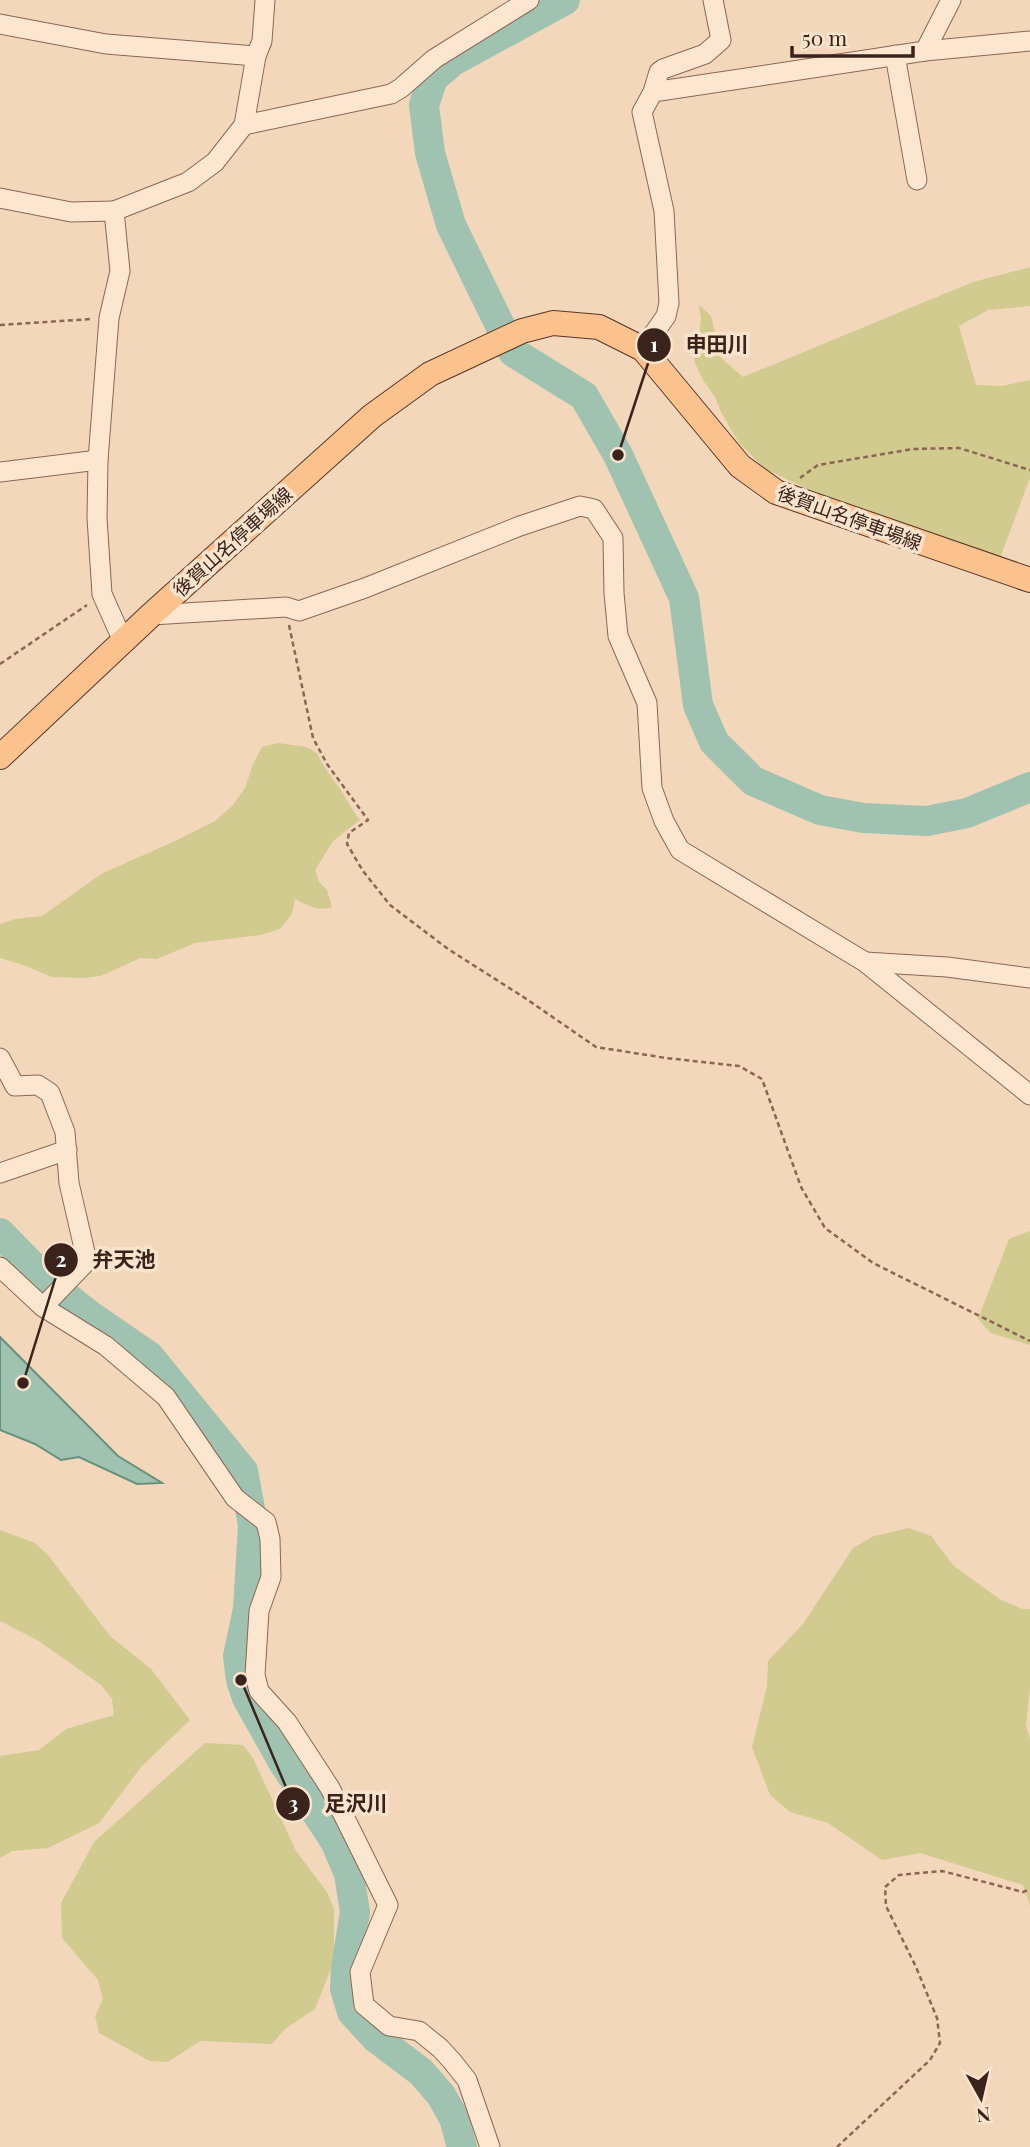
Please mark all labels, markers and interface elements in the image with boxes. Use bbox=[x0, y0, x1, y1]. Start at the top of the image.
scale bar bbox=[792, 14, 913, 58]
text: 50 m bbox=[802, 23, 848, 51]
callout: 申田川 bbox=[636, 324, 762, 366]
text: 1 bbox=[650, 329, 658, 357]
text: 申田川 bbox=[686, 329, 749, 357]
street label: 後賀山名停車場線 bbox=[774, 479, 926, 555]
street label: 後賀山名停車場線 bbox=[167, 480, 297, 602]
callout: 弁天池 bbox=[44, 1239, 170, 1281]
text: 2 bbox=[56, 1244, 67, 1272]
text: 弁天池 bbox=[93, 1244, 156, 1272]
callout: 足沢川 bbox=[276, 1783, 402, 1825]
text: 3 bbox=[288, 1788, 298, 1816]
text: 足沢川 bbox=[325, 1788, 388, 1816]
north arrow bbox=[946, 2063, 1016, 2133]
text: N bbox=[975, 2102, 992, 2130]

